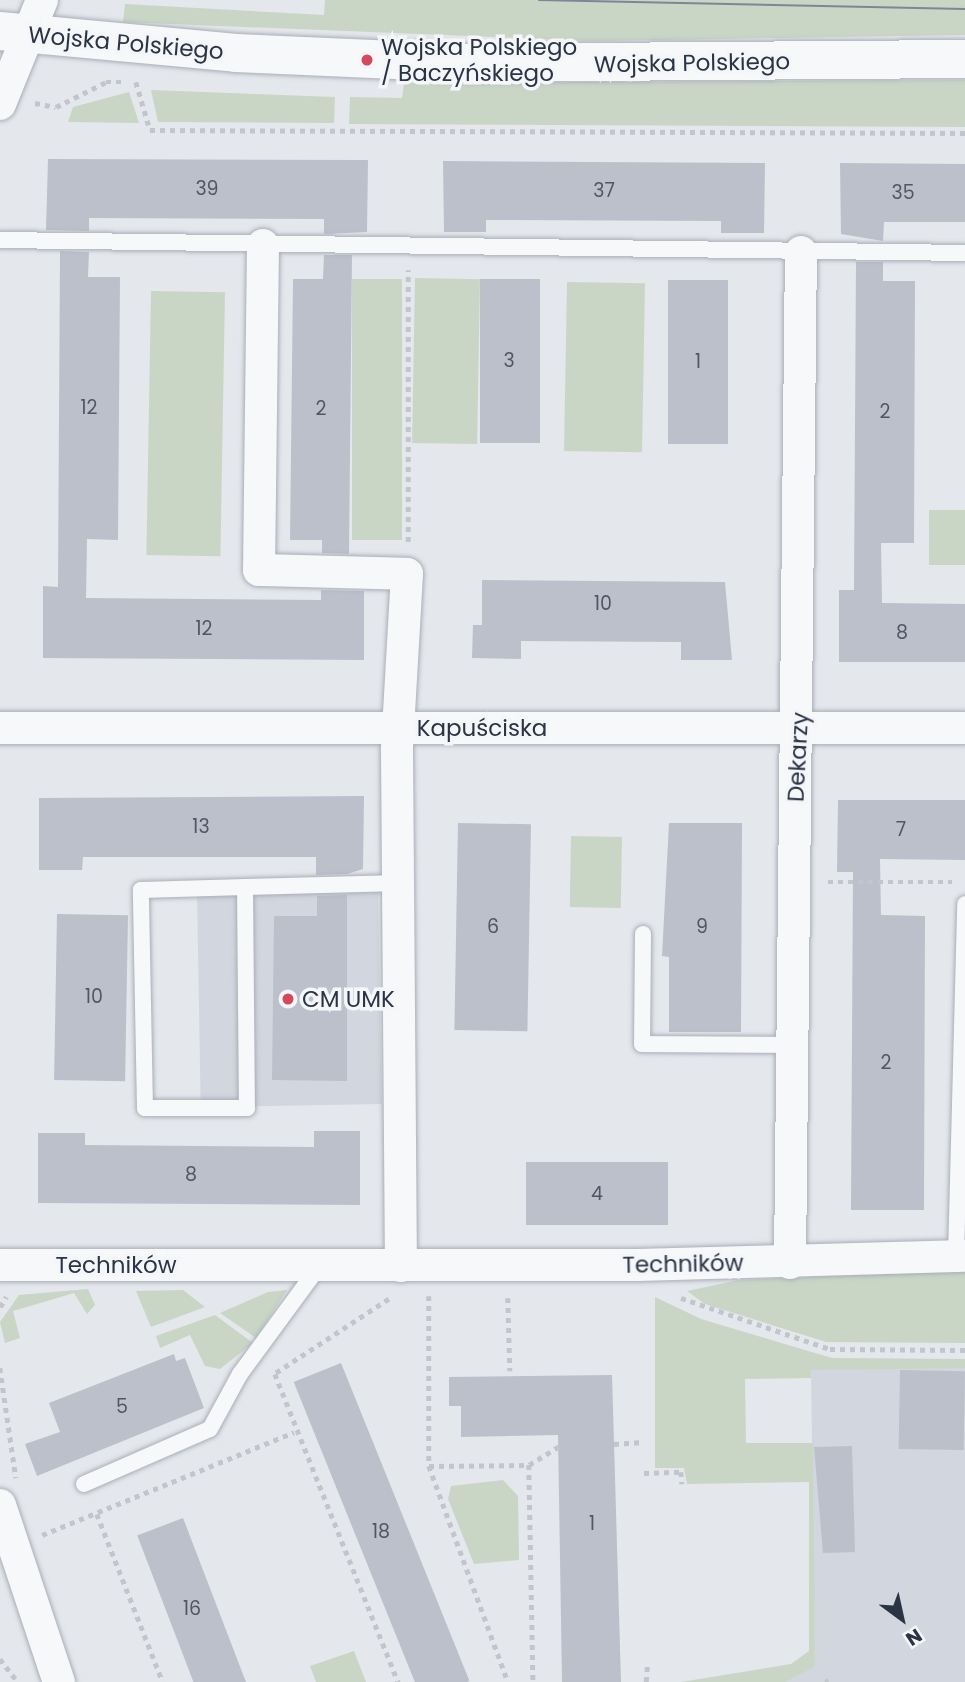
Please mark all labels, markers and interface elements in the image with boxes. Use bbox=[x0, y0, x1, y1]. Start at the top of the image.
street label: Wojska Polskiego bbox=[27, 21, 225, 65]
place label: Wojska Polskiego / Baczyńskiego bbox=[381, 33, 577, 87]
street label: Wojska Polskiego bbox=[594, 47, 790, 79]
marker: Wojska Polskiego / Baczyńskiego bbox=[359, 52, 375, 68]
house number: 39 bbox=[195, 178, 219, 200]
house number: 37 bbox=[593, 180, 615, 202]
house number: 35 bbox=[891, 182, 915, 204]
house number: 3 bbox=[503, 350, 515, 372]
house number: 1 bbox=[695, 351, 701, 373]
house number: 12 bbox=[80, 397, 98, 419]
house number: 2 bbox=[316, 398, 326, 420]
house number: 2 bbox=[880, 401, 890, 423]
house number: 10 bbox=[594, 593, 612, 615]
house number: 12 bbox=[195, 618, 213, 640]
house number: 8 bbox=[896, 622, 908, 644]
street label: Dekarzy bbox=[782, 711, 814, 803]
street label: Kapuściska bbox=[417, 714, 547, 742]
house number: 13 bbox=[192, 816, 210, 838]
house number: 7 bbox=[896, 819, 906, 841]
house number: 6 bbox=[487, 916, 499, 938]
house number: 9 bbox=[696, 916, 708, 938]
place label: CM UMK bbox=[302, 985, 395, 1013]
house number: 10 bbox=[85, 986, 103, 1008]
marker: CM UMK bbox=[280, 991, 296, 1007]
house number: 2 bbox=[881, 1052, 891, 1074]
house number: 8 bbox=[185, 1164, 197, 1186]
house number: 4 bbox=[591, 1183, 603, 1205]
street label: Techników bbox=[622, 1249, 744, 1279]
street label: Techników bbox=[55, 1251, 177, 1279]
house number: 5 bbox=[116, 1396, 128, 1418]
house number: 1 bbox=[589, 1513, 595, 1535]
house number: 18 bbox=[372, 1521, 390, 1543]
north arrow bbox=[867, 1584, 937, 1654]
house number: 16 bbox=[183, 1598, 201, 1620]
text: N bbox=[900, 1622, 927, 1652]

